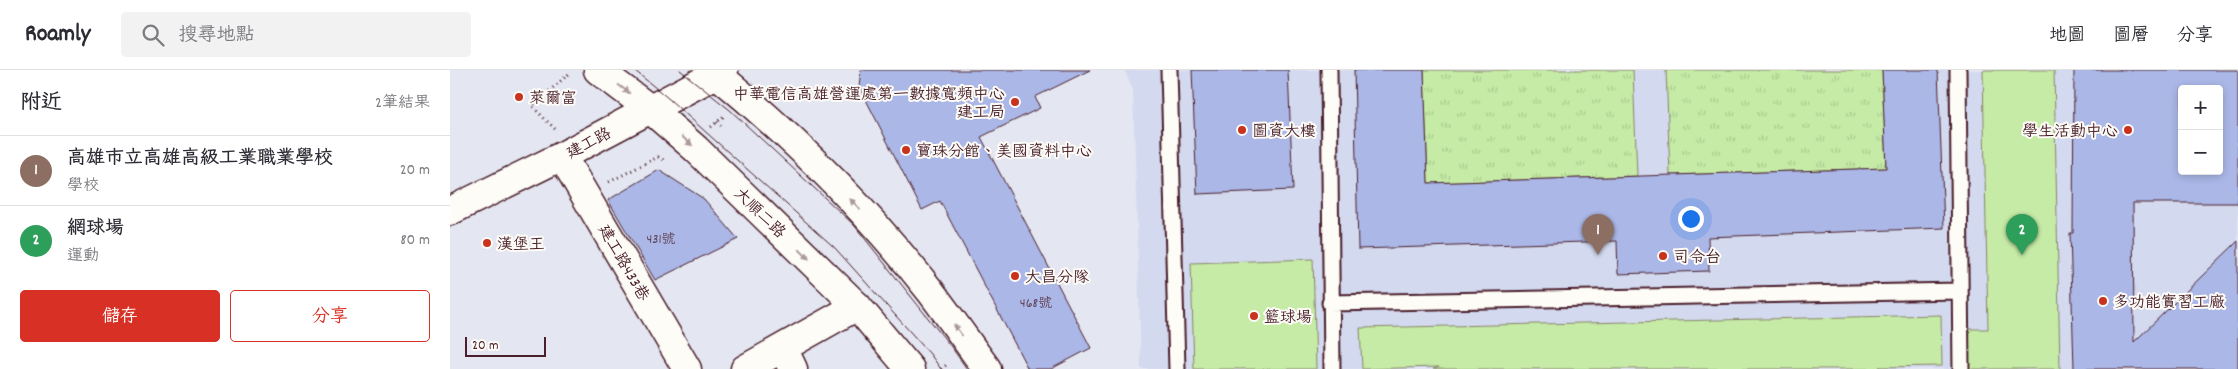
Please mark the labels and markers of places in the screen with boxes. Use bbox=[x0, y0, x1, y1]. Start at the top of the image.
place label: 中華電信高雄營運處第一數據寬頻中心 建工局 bbox=[733, 84, 1005, 125]
place label: 萊爾富 bbox=[529, 88, 577, 111]
marker: 萊爾富 bbox=[513, 91, 525, 103]
marker: 中華電信高雄營運處第一數據寬頻中心 建工局 bbox=[1009, 96, 1021, 108]
place label: 圖資大樓 bbox=[1252, 121, 1316, 144]
place label: 學生活動中心 bbox=[2022, 121, 2118, 144]
marker: 圖資大樓 bbox=[1236, 124, 1248, 136]
marker: 學生活動中心 bbox=[2122, 124, 2134, 136]
place label: 寶珠分館、美國資料中心 bbox=[916, 141, 1092, 164]
marker: 寶珠分館、美國資料中心 bbox=[900, 144, 912, 156]
pin: 1 bbox=[1582, 214, 1614, 255]
pin: 2 bbox=[2006, 214, 2038, 255]
place label: 漢堡王 bbox=[497, 234, 545, 257]
marker: 漢堡王 bbox=[481, 237, 493, 249]
place label: 司令台 bbox=[1673, 247, 1721, 270]
marker: 司令台 bbox=[1657, 250, 1669, 262]
place label: 大昌分隊 bbox=[1025, 267, 1089, 290]
marker: 大昌分隊 bbox=[1009, 270, 1021, 282]
place label: 多功能實習工廠 bbox=[2113, 292, 2225, 315]
marker: 多功能實習工廠 bbox=[2097, 295, 2109, 307]
place label: 籃球場 bbox=[1264, 307, 1312, 330]
marker: 籃球場 bbox=[1248, 310, 1260, 322]

